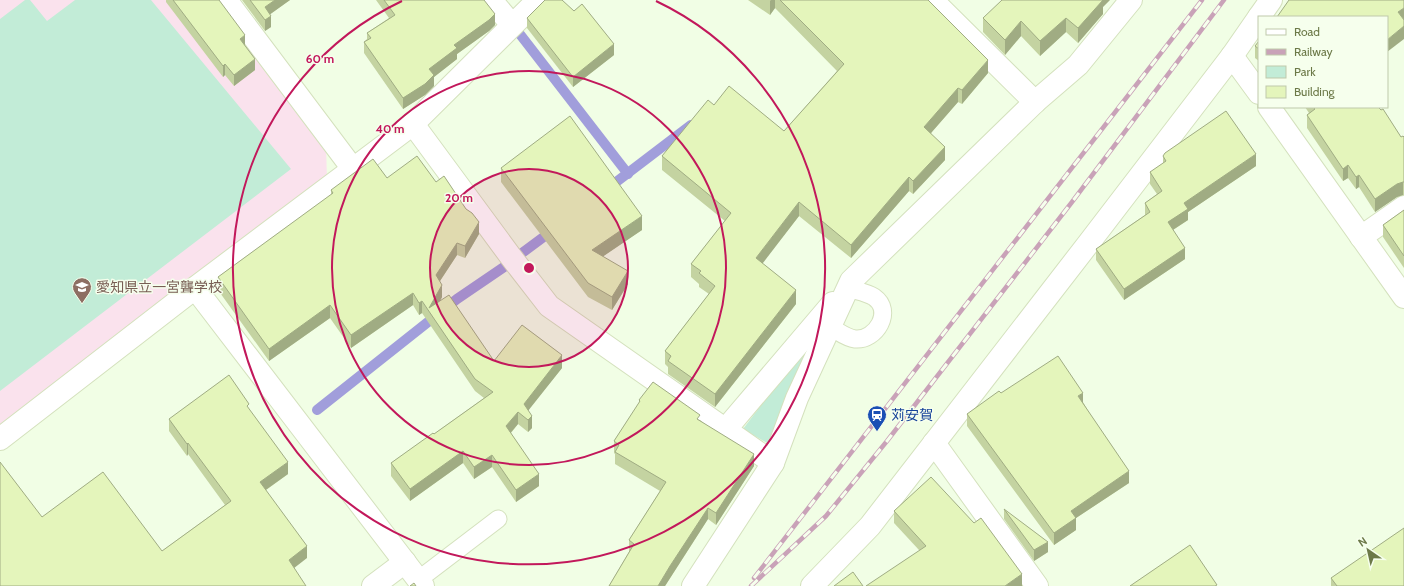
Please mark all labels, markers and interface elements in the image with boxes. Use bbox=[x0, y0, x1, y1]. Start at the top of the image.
legend bbox=[1258, 16, 1388, 108]
text: Road bbox=[1294, 24, 1320, 39]
text: Railway bbox=[1294, 44, 1332, 59]
text: 60 m bbox=[306, 51, 334, 66]
text: Park bbox=[1294, 64, 1316, 79]
text: Building bbox=[1294, 84, 1336, 99]
text: 40 m bbox=[375, 121, 405, 136]
text: 20 m bbox=[445, 190, 473, 205]
centre of rings bbox=[522, 261, 536, 275]
school or university icon: 愛知県立一宮聾学校 bbox=[71, 276, 93, 304]
place label: 愛知県立一宮聾学校 bbox=[96, 278, 222, 296]
station icon: 苅安賀 bbox=[866, 404, 888, 432]
place label: 苅安賀 bbox=[891, 406, 933, 424]
north arrow bbox=[1348, 530, 1388, 570]
text: N bbox=[1355, 534, 1370, 550]

